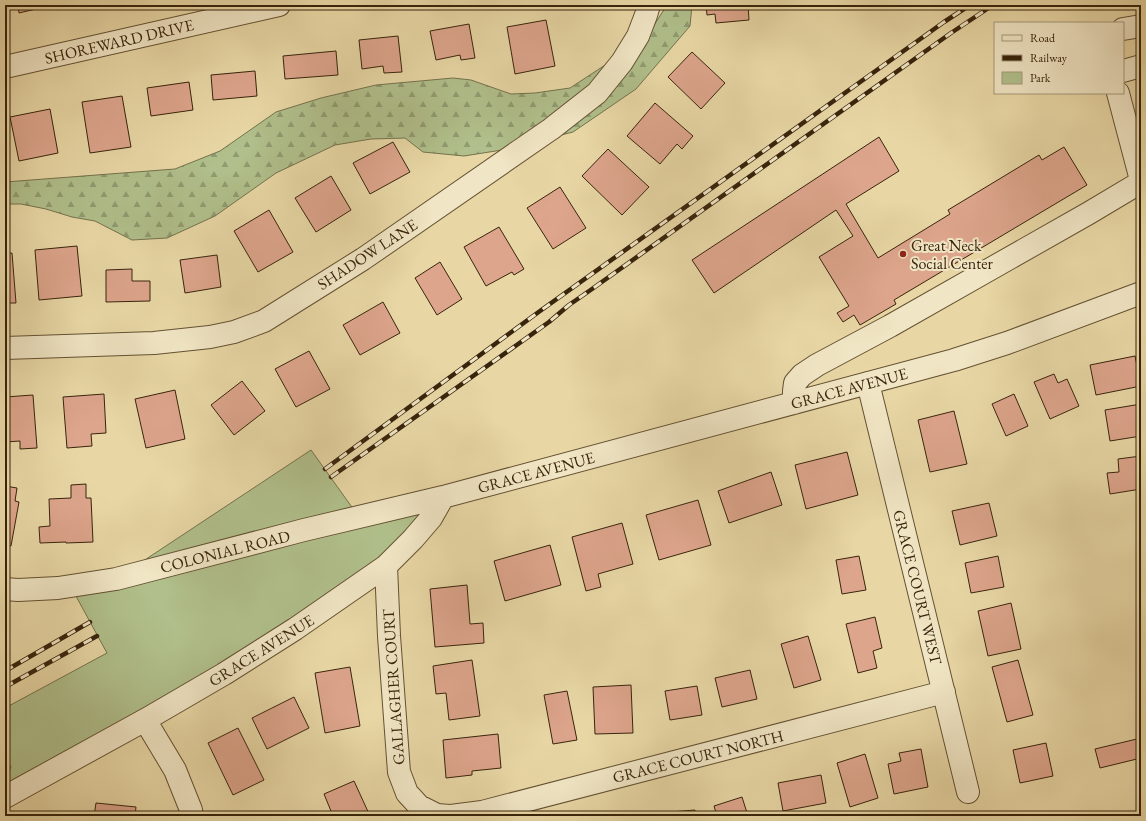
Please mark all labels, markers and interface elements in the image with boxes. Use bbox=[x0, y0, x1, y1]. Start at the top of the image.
street label: SHOREWARD DRIVE bbox=[43, 14, 196, 69]
legend bbox=[994, 22, 1124, 94]
text: Road bbox=[1030, 30, 1056, 46]
text: Railway bbox=[1030, 50, 1068, 66]
text: Park bbox=[1030, 70, 1051, 86]
street label: SHADOW LANE bbox=[313, 214, 421, 295]
place label: Great Neck Social Center bbox=[911, 235, 994, 274]
marker: Great Neck Social Center bbox=[898, 249, 908, 259]
street label: GRACE AVENUE bbox=[788, 363, 910, 414]
street label: GRACE AVENUE bbox=[475, 447, 597, 498]
street label: GRACE COURT WEST bbox=[888, 508, 947, 667]
street label: COLONIAL ROAD bbox=[158, 525, 292, 578]
street label: GALLAGHER COURT bbox=[378, 608, 409, 766]
street label: GRACE AVENUE bbox=[205, 610, 318, 691]
street label: GRACE COURT NORTH bbox=[610, 725, 786, 788]

